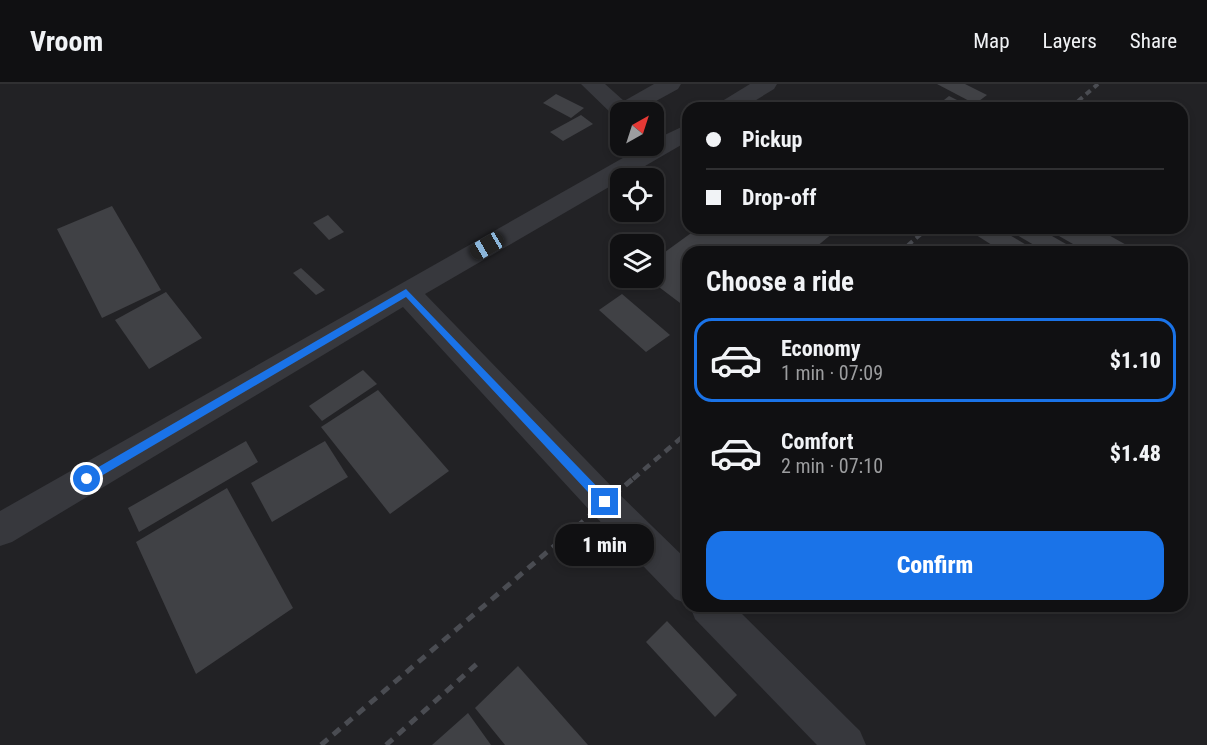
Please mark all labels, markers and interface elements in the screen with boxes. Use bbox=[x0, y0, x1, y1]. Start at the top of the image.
text: Vroom bbox=[30, 25, 103, 58]
text: Map bbox=[973, 29, 1010, 53]
text: Layers bbox=[1043, 29, 1097, 53]
text: Share bbox=[1130, 29, 1177, 53]
north arrow bbox=[610, 102, 664, 156]
map controls bbox=[610, 102, 664, 288]
text: Pickup bbox=[742, 127, 802, 152]
button: locate bbox=[610, 168, 664, 222]
text: Drop-off bbox=[742, 185, 816, 210]
car bbox=[467, 229, 507, 263]
button: layers bbox=[610, 234, 664, 288]
text: Choose a ride bbox=[706, 266, 854, 298]
icon: car bbox=[709, 333, 763, 387]
text: Economy bbox=[781, 336, 861, 361]
text: $1.10 bbox=[1110, 348, 1161, 373]
text: 1 min · 07:09 bbox=[781, 361, 883, 385]
icon: car bbox=[709, 426, 763, 480]
text: Comfort bbox=[781, 429, 854, 454]
text: $1.48 bbox=[1110, 441, 1161, 466]
text: 2 min · 07:10 bbox=[781, 454, 883, 478]
route start bbox=[73, 465, 100, 492]
route end bbox=[591, 488, 618, 515]
callout: 1 min bbox=[556, 523, 654, 565]
button: Confirm bbox=[706, 531, 1164, 600]
text: 1 min bbox=[582, 533, 627, 557]

